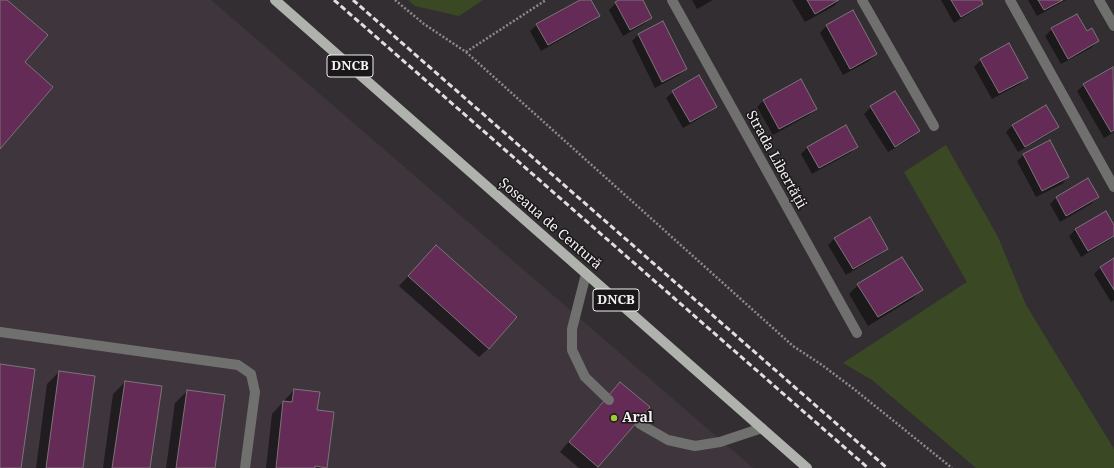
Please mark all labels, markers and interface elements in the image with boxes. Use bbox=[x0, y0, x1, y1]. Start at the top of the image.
road number: DNCB bbox=[327, 55, 373, 77]
street label: Strada Libertății bbox=[742, 108, 810, 212]
street label: Șoseaua de Centură bbox=[495, 175, 605, 273]
road number: DNCB bbox=[593, 289, 639, 311]
place label: Aral bbox=[622, 410, 653, 426]
marker: Aral bbox=[609, 413, 619, 423]

